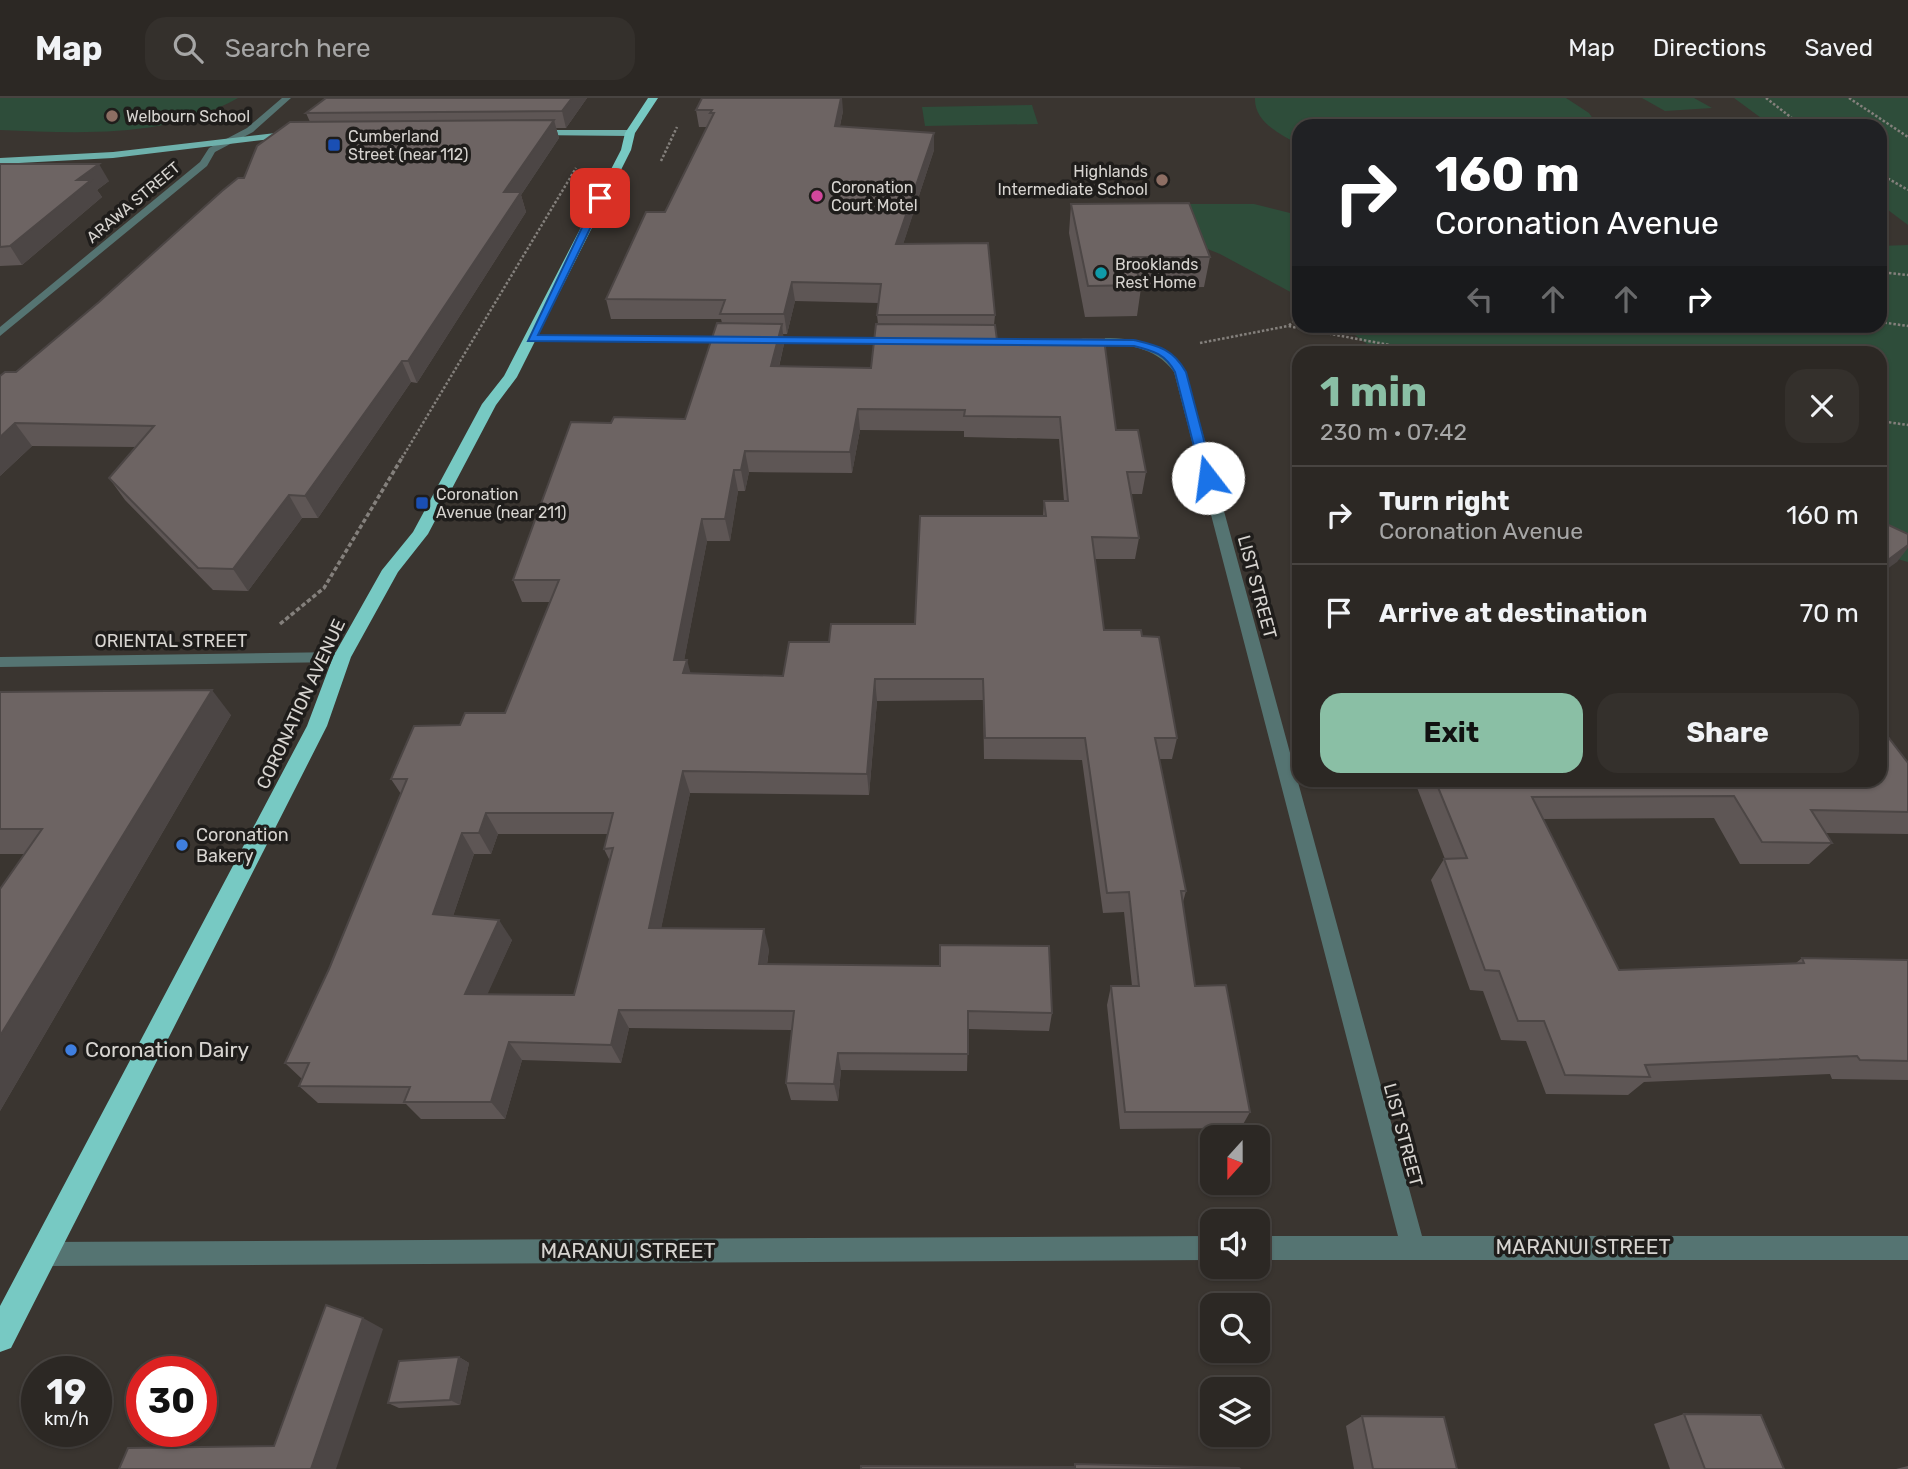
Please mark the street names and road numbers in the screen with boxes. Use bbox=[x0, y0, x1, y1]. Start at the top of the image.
street label: ARAWA STREET bbox=[83, 158, 184, 247]
street label: LIST STREET bbox=[1233, 533, 1281, 641]
street label: CORONATION AVENUE bbox=[252, 615, 350, 793]
street label: ORIENTAL STREET bbox=[94, 630, 248, 652]
street label: LIST STREET bbox=[1379, 1081, 1427, 1189]
street label: MARANUI STREET bbox=[1495, 1234, 1671, 1259]
street label: MARANUI STREET bbox=[540, 1238, 716, 1263]

